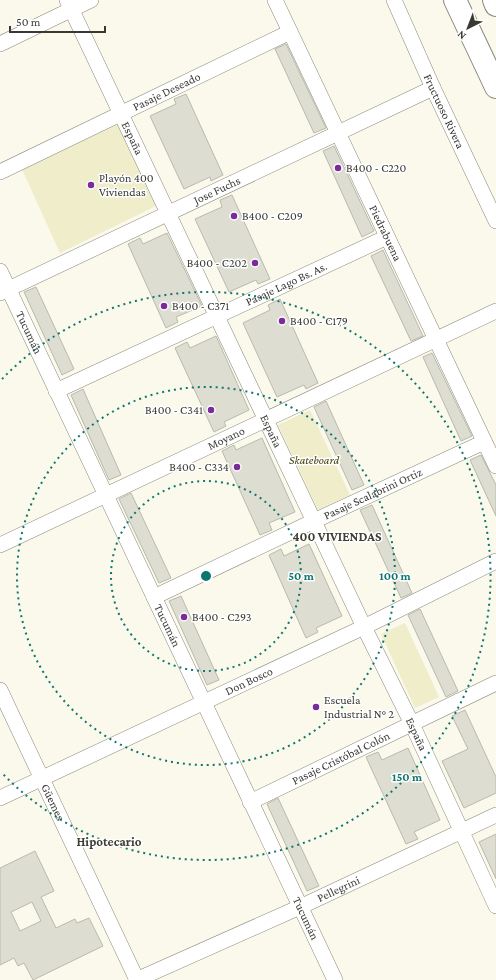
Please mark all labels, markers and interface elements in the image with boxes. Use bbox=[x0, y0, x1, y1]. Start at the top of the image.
scale bar bbox=[10, 8, 105, 34]
north arrow bbox=[448, 8, 488, 48]
text: 50 m bbox=[16, 15, 41, 29]
text: N bbox=[454, 28, 468, 42]
street label: Pasaje Deseado bbox=[131, 69, 203, 114]
street label: Fructuoso Rivera bbox=[421, 72, 468, 151]
street label: España bbox=[119, 119, 147, 158]
place label: B400 - C220 bbox=[346, 161, 407, 175]
marker: B400 - C220 bbox=[333, 163, 343, 173]
place label: Playón 400 Viviendas bbox=[99, 171, 154, 199]
street label: Jose Fuchs bbox=[190, 173, 243, 208]
marker: Playón 400 Viviendas bbox=[86, 180, 96, 190]
street label: Piedrabuena bbox=[366, 203, 405, 264]
place label: B400 - C209 bbox=[242, 209, 303, 223]
marker: B400 - C209 bbox=[229, 211, 239, 221]
place label: B400 - C202 bbox=[187, 256, 247, 270]
marker: B400 - C202 bbox=[250, 258, 260, 268]
street label: Pasaje Lago Bs. As. bbox=[243, 259, 329, 309]
place label: B400 - C371 bbox=[172, 299, 229, 313]
marker: B400 - C371 bbox=[159, 301, 169, 311]
street label: Tucumán bbox=[13, 309, 45, 357]
place label: B400 - C179 bbox=[290, 314, 348, 328]
marker: B400 - C179 bbox=[277, 316, 287, 326]
place label: B400 - C341 bbox=[145, 403, 203, 417]
marker: B400 - C341 bbox=[206, 405, 216, 415]
street label: España bbox=[257, 412, 285, 450]
street label: Moyano bbox=[205, 424, 247, 453]
park label: Skateboard bbox=[289, 453, 339, 467]
place label: B400 - C334 bbox=[169, 460, 229, 474]
marker: B400 - C334 bbox=[232, 462, 242, 472]
street label: Pasaje Scalabrini Ortiz bbox=[321, 465, 424, 523]
district label: 400 VIVIENDAS bbox=[293, 529, 382, 544]
centre of rings bbox=[199, 569, 213, 583]
text: 50 m bbox=[288, 569, 315, 583]
text: 100 m bbox=[379, 569, 412, 583]
street label: Tucumán bbox=[151, 602, 184, 650]
place label: B400 - C293 bbox=[192, 610, 252, 624]
marker: B400 - C293 bbox=[179, 612, 189, 622]
street label: Don Bosco bbox=[223, 664, 275, 698]
place label: Escuela Industrial N° 2 bbox=[324, 693, 394, 721]
marker: Escuela Industrial N° 2 bbox=[311, 702, 321, 712]
street label: España bbox=[403, 715, 431, 753]
street label: Pasaje Cristóbal Colón bbox=[290, 728, 393, 788]
text: 150 m bbox=[392, 770, 423, 784]
street label: Güemes bbox=[38, 782, 68, 823]
district label: Hipotecario bbox=[76, 834, 142, 849]
street label: Pellegrini bbox=[315, 873, 362, 905]
street label: Tucumán bbox=[290, 895, 322, 943]

